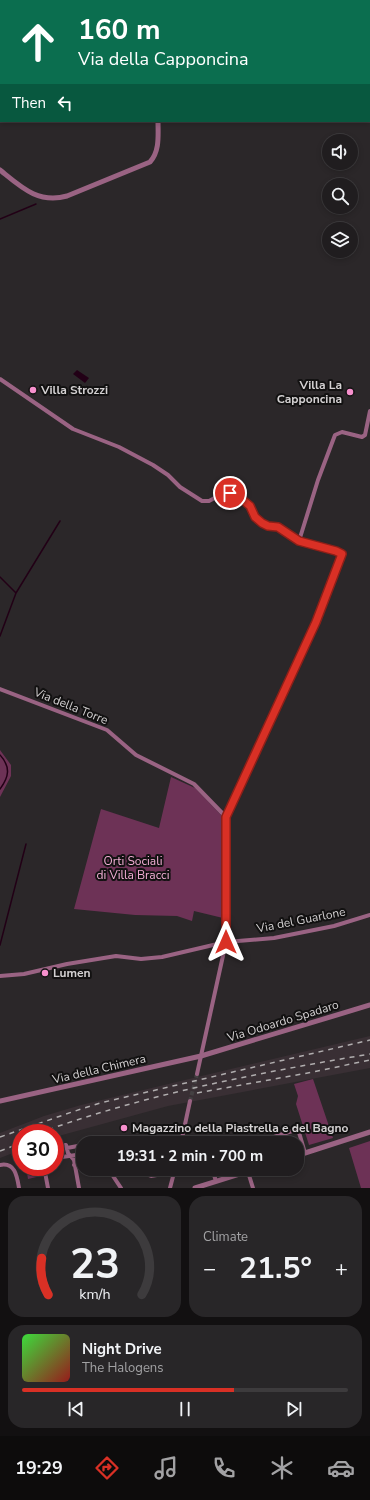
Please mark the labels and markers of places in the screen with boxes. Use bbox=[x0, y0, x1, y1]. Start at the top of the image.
place label: Villa La Capponcina bbox=[277, 377, 342, 407]
place label: Villa Strozzi bbox=[40, 382, 108, 398]
marker: Villa Strozzi bbox=[28, 385, 38, 395]
marker: Villa La Capponcina bbox=[345, 387, 355, 397]
pin bbox=[213, 476, 247, 510]
place label: Lumen bbox=[53, 965, 91, 981]
marker: Lumen bbox=[40, 968, 50, 978]
place label: Magazzino della Piastrella e del Bagno bbox=[132, 1120, 349, 1136]
marker: Magazzino della Piastrella e del Bagno bbox=[119, 1123, 129, 1133]

